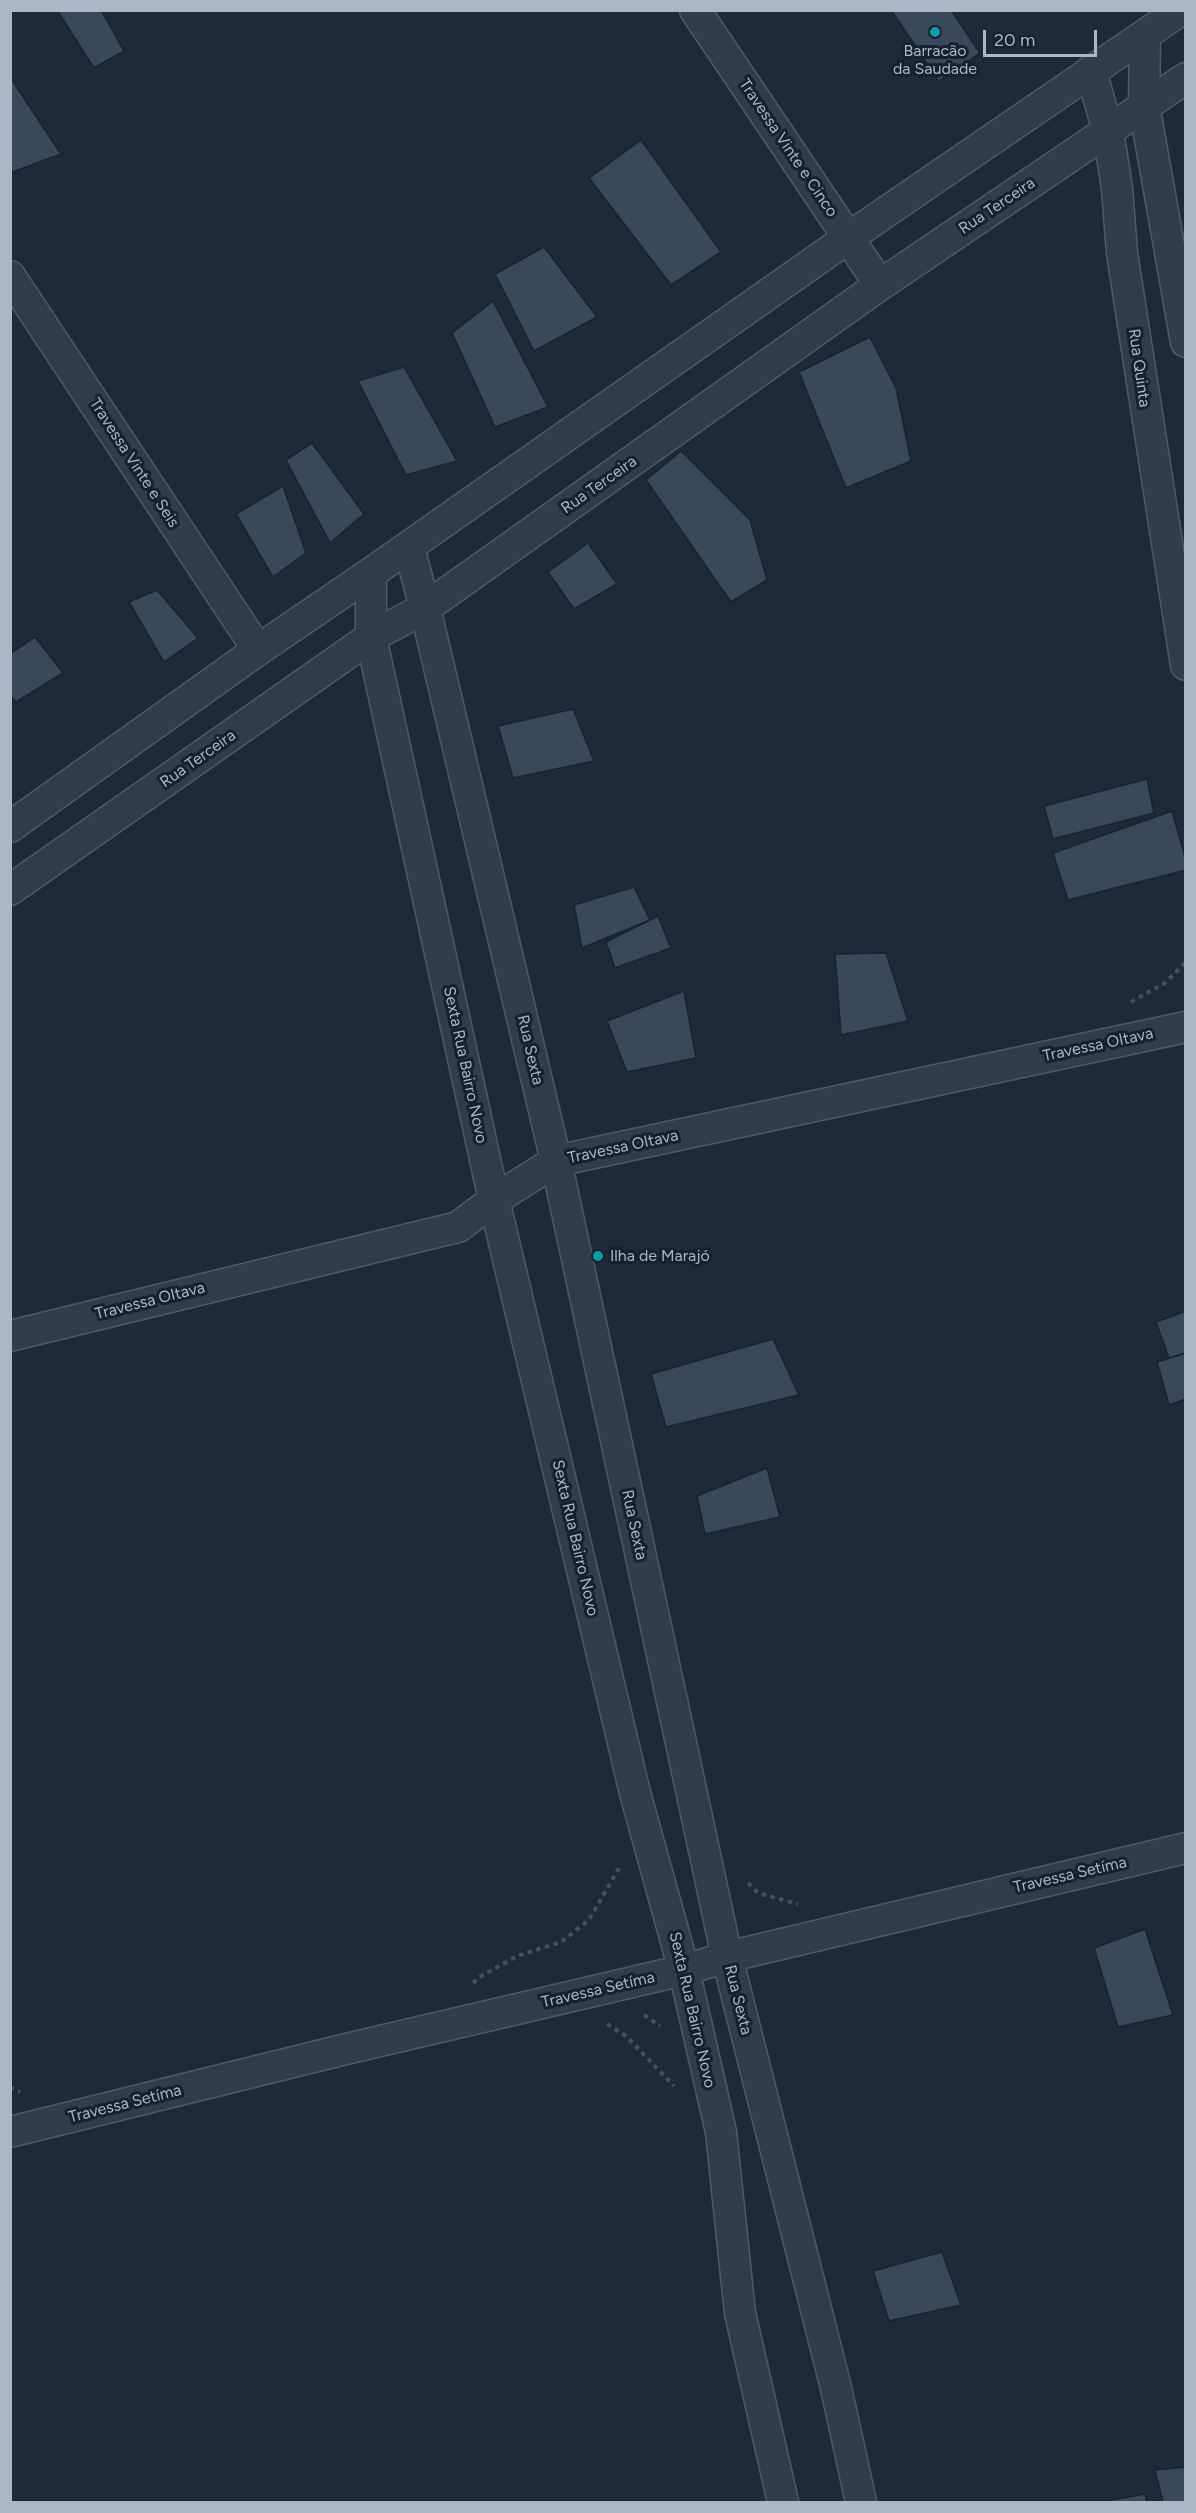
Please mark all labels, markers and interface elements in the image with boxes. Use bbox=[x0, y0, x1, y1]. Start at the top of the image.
scale bar bbox=[986, 18, 1100, 56]
marker: Barracão da Saudade bbox=[928, 25, 942, 39]
text: 20 m bbox=[994, 29, 1035, 51]
place label: Barracão da Saudade bbox=[893, 41, 977, 79]
street label: Travessa Vinte e Cinco bbox=[735, 75, 841, 221]
street label: Rua Terceira bbox=[955, 174, 1039, 238]
street label: Rua Quinta bbox=[1124, 327, 1154, 409]
street label: Travessa Vinte e Seis bbox=[85, 395, 183, 531]
street label: Rua Terceira bbox=[558, 452, 640, 518]
street label: Rua Terceira bbox=[157, 726, 239, 792]
street label: Sexta Rua Bairro Novo bbox=[439, 985, 491, 1145]
street label: Rua Sexta bbox=[513, 1013, 547, 1087]
street label: Travessa OItava bbox=[1041, 1024, 1155, 1066]
street label: Travessa OItava bbox=[566, 1126, 680, 1168]
place label: Ilha de Marajó bbox=[610, 1246, 710, 1266]
marker: Ilha de Marajó bbox=[591, 1249, 605, 1263]
street label: Travessa OItava bbox=[93, 1278, 207, 1324]
street label: Sexta Rua Bairro Novo bbox=[548, 1458, 602, 1618]
street label: Rua Sexta bbox=[617, 1488, 651, 1562]
street label: Travessa Setíma bbox=[1012, 1853, 1128, 1897]
street label: Sexta Rua Bairro Novo bbox=[665, 1930, 719, 2090]
street label: Rua Sexta bbox=[720, 1963, 756, 2037]
street label: Travessa Setíma bbox=[540, 1968, 656, 2012]
street label: Travessa Setíma bbox=[67, 2081, 183, 2127]

